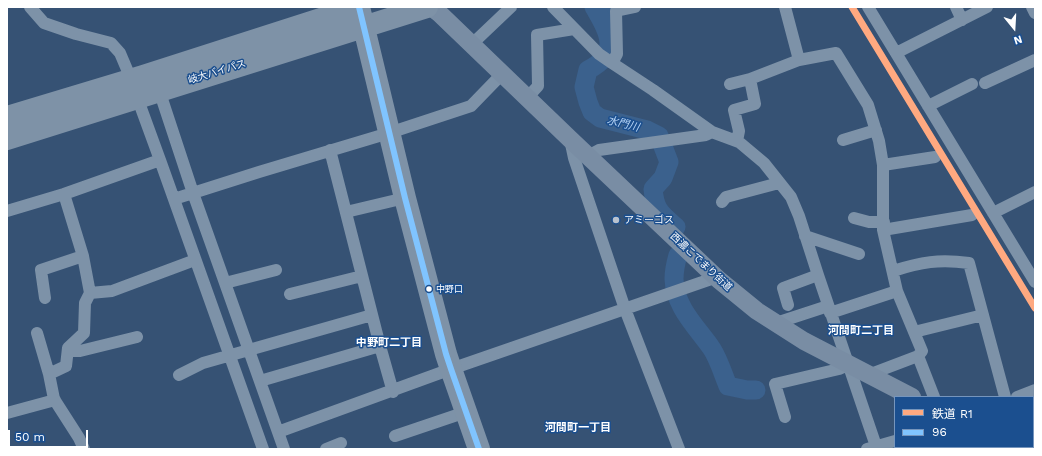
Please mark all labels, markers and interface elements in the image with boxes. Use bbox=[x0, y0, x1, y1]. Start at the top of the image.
north arrow bbox=[994, 8, 1034, 48]
text: N bbox=[1012, 32, 1024, 47]
street label: 岐大バイパス bbox=[187, 57, 247, 87]
water label: 水門川 bbox=[605, 114, 641, 134]
place label: アミーゴス bbox=[624, 214, 674, 226]
marker: アミーゴス bbox=[611, 215, 621, 225]
street label: 西濃こでまり街道 bbox=[668, 230, 734, 294]
marker: 中野口 bbox=[424, 284, 434, 294]
place label: 中野口 bbox=[436, 284, 463, 294]
district label: 河間町二丁目 bbox=[828, 324, 894, 338]
district label: 中野町二丁目 bbox=[356, 336, 422, 350]
legend bbox=[894, 396, 1034, 448]
text: 鉄道 R1 bbox=[932, 407, 973, 421]
district label: 河間町一丁目 bbox=[545, 421, 611, 435]
scale bar bbox=[10, 422, 90, 448]
text: 96 bbox=[932, 425, 947, 439]
text: 50 m bbox=[15, 430, 45, 444]

